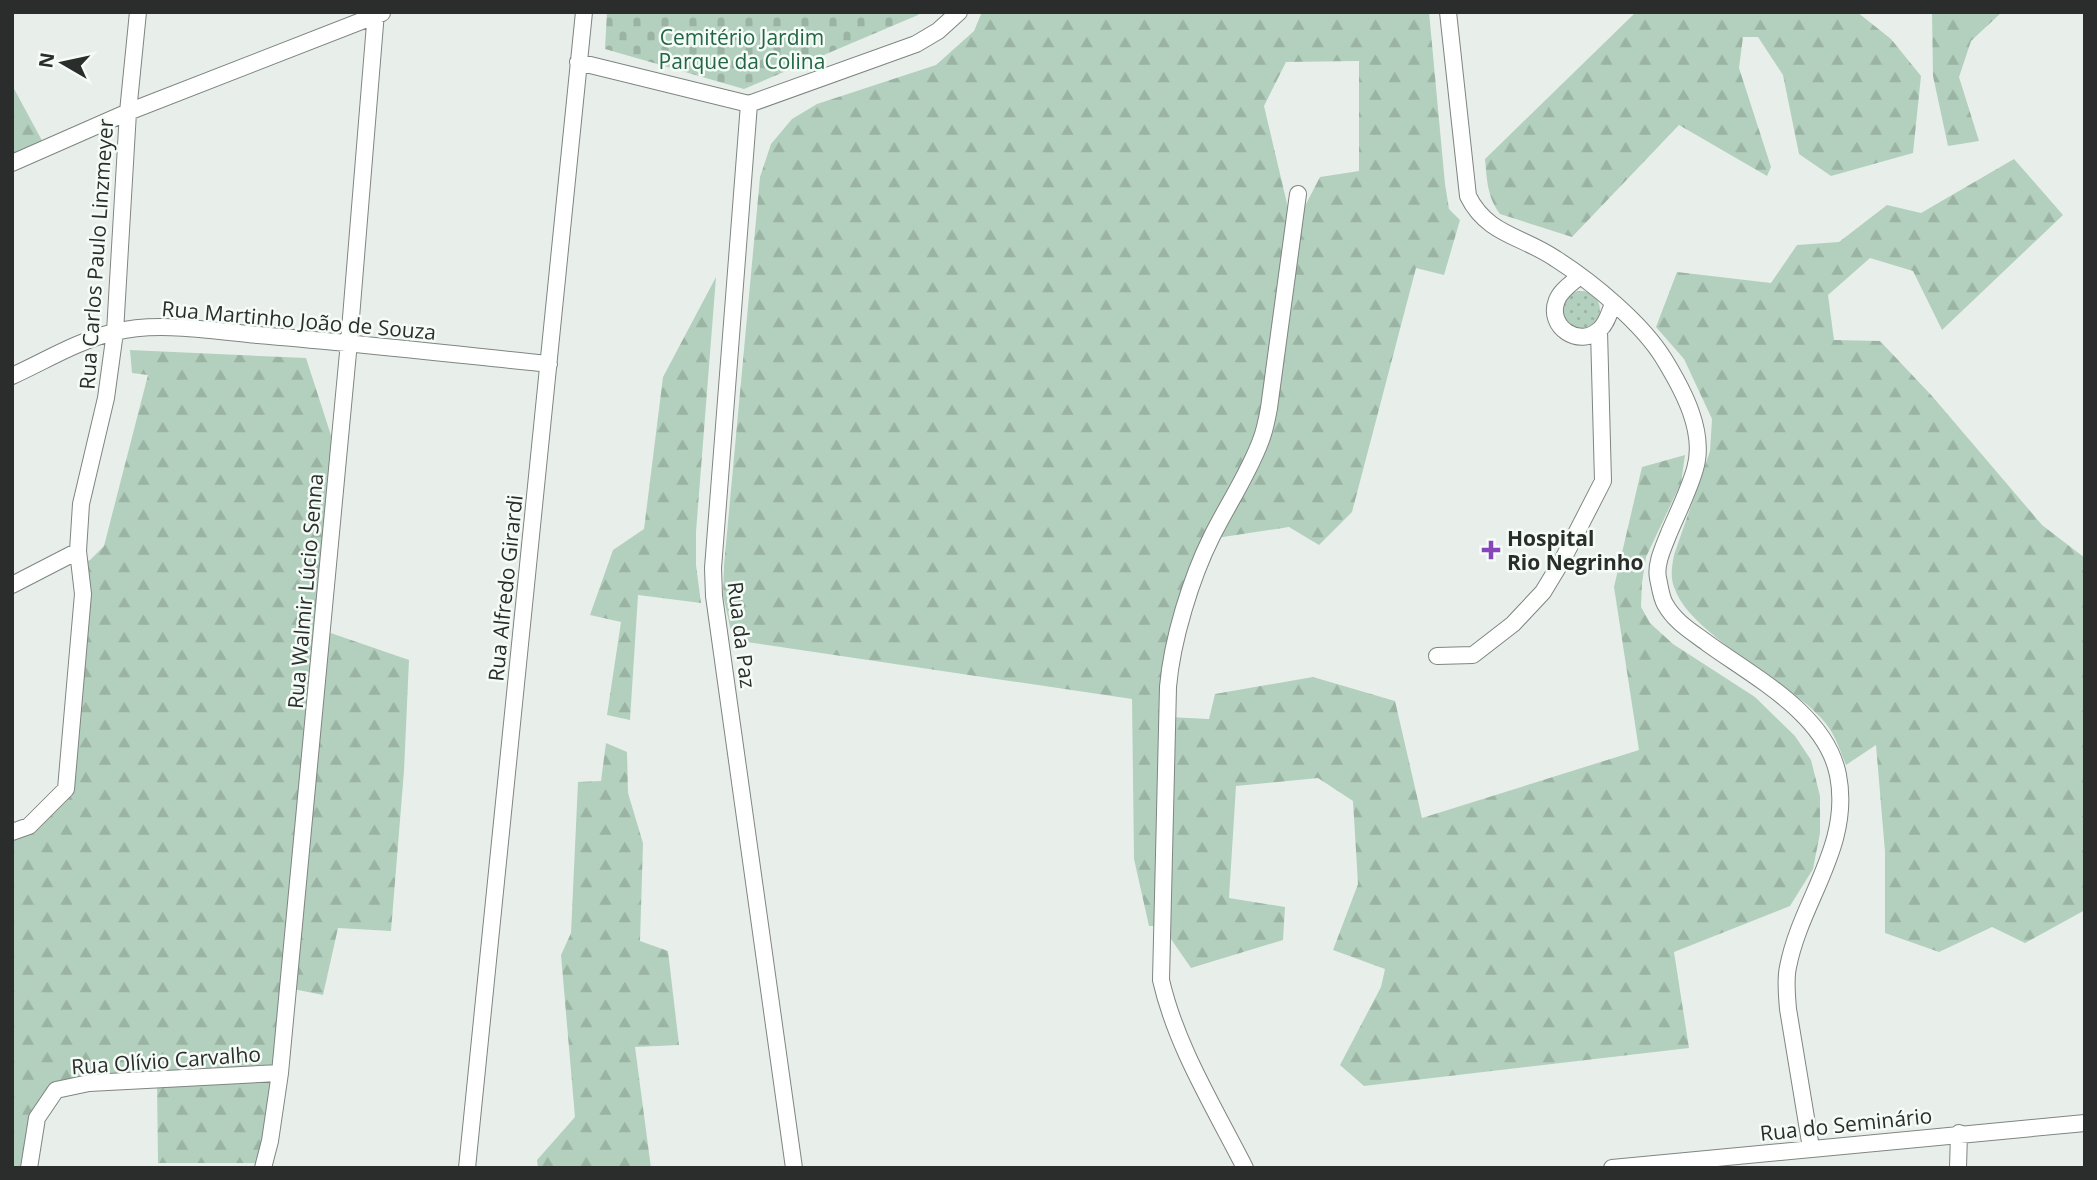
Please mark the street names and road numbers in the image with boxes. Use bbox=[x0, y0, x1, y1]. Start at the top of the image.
street label: Rua Carlos Paulo Linzmeyer bbox=[73, 117, 119, 390]
street label: Rua Martinho João de Souza bbox=[161, 294, 437, 346]
street label: Rua Walmir Lúcio Senna bbox=[281, 472, 329, 710]
street label: Rua Alfredo Girardi bbox=[481, 493, 529, 683]
street label: Rua da Paz bbox=[722, 580, 762, 690]
street label: Rua Olívio Carvalho bbox=[70, 1039, 262, 1081]
street label: Rua do Seminário bbox=[1759, 1101, 1933, 1147]

